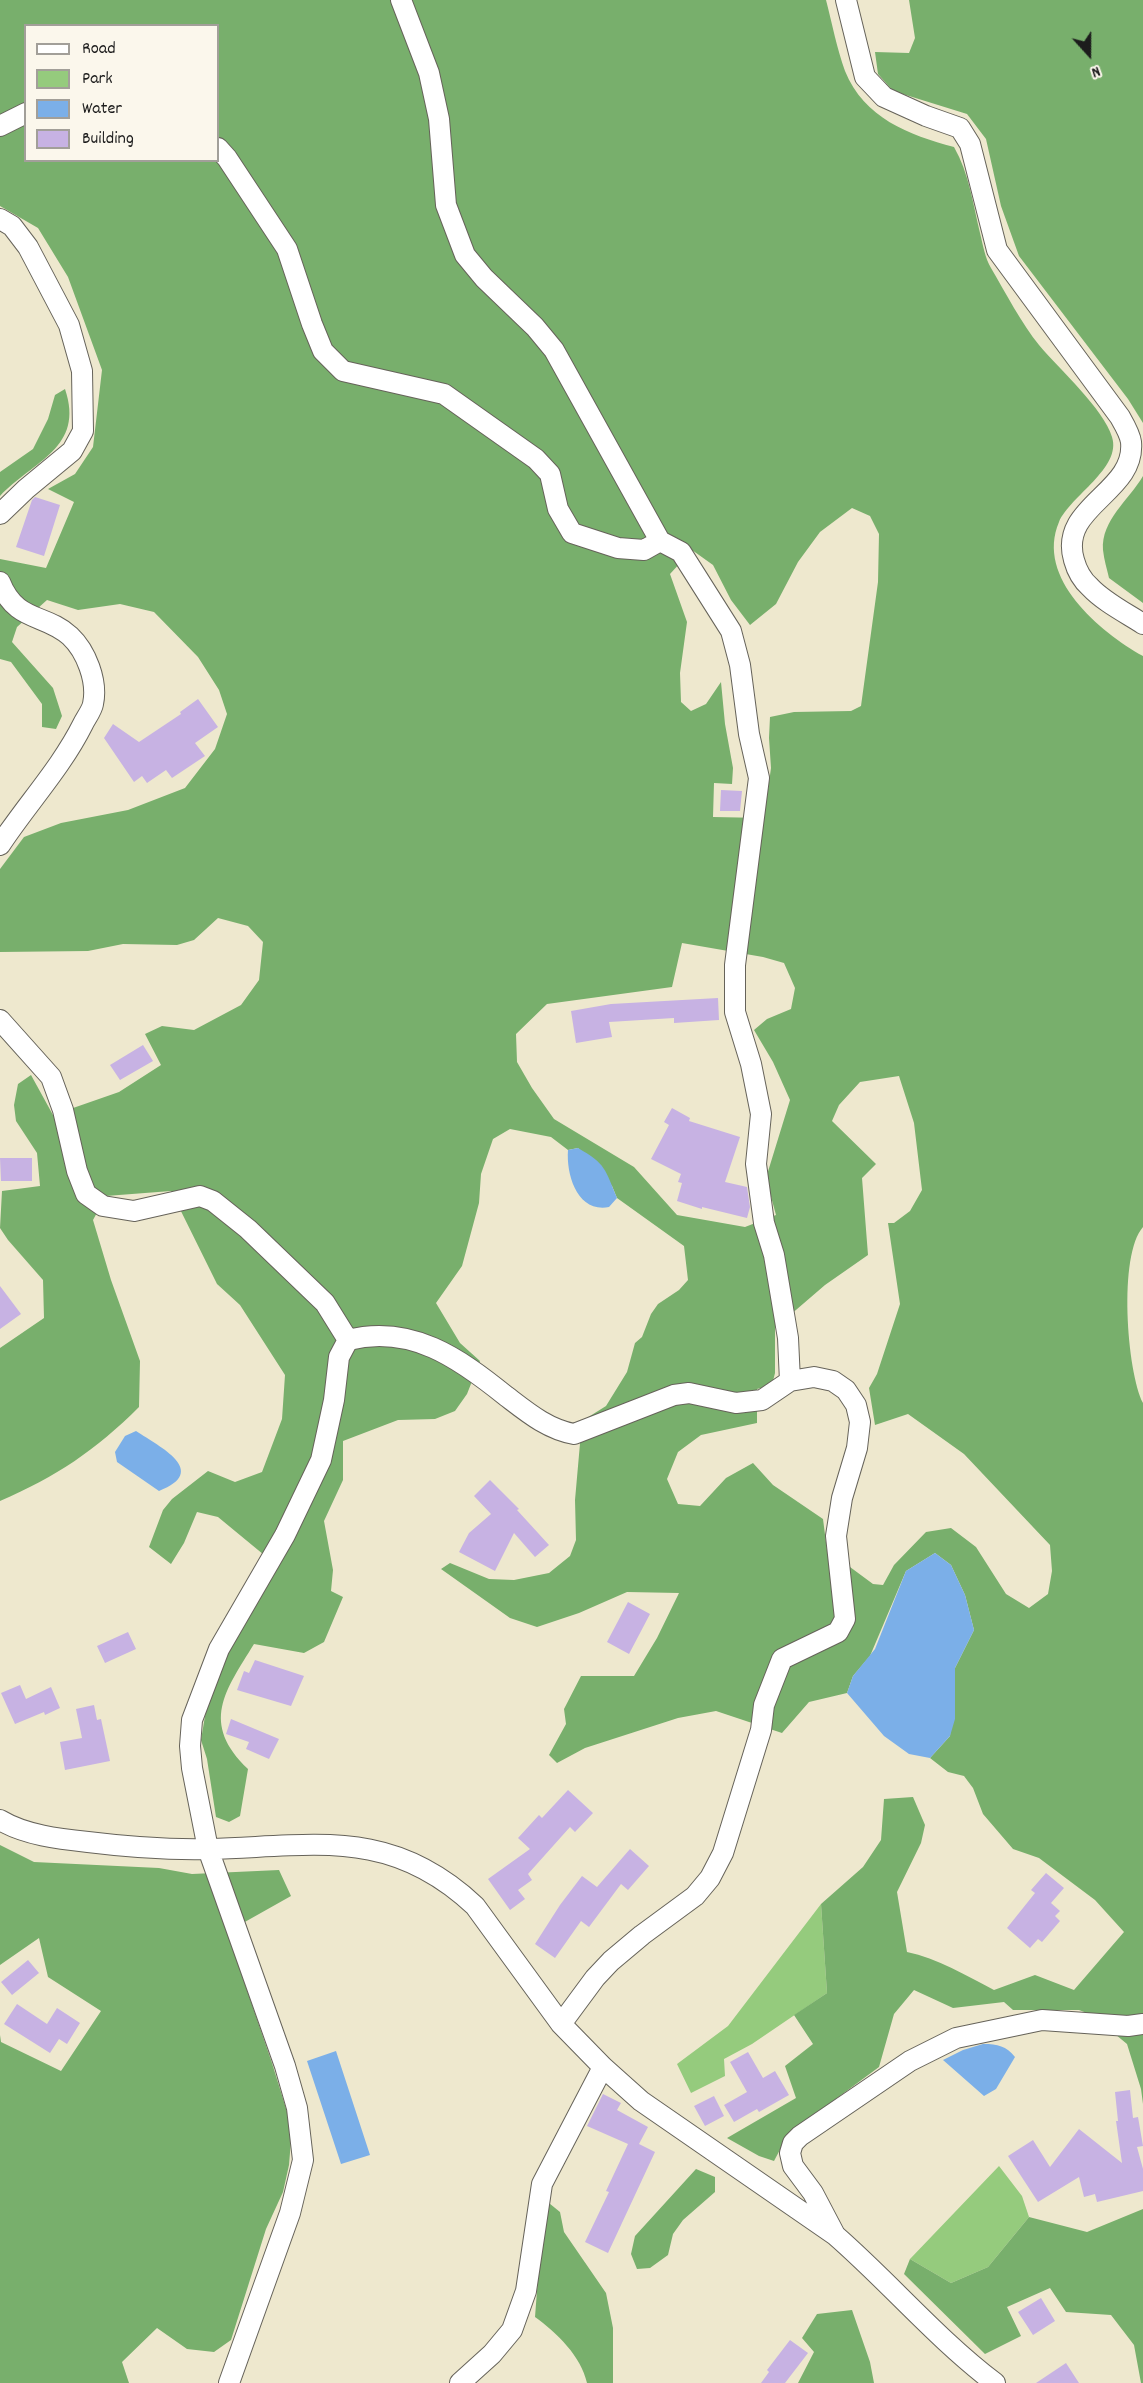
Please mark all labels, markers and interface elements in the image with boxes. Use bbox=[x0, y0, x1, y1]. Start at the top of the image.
legend bbox=[24, 24, 219, 162]
north arrow bbox=[1059, 24, 1119, 84]
text: Road bbox=[82, 37, 116, 62]
text: N bbox=[1088, 59, 1103, 83]
text: Park bbox=[82, 67, 113, 92]
text: Water bbox=[82, 97, 122, 122]
text: Building bbox=[82, 127, 134, 152]

